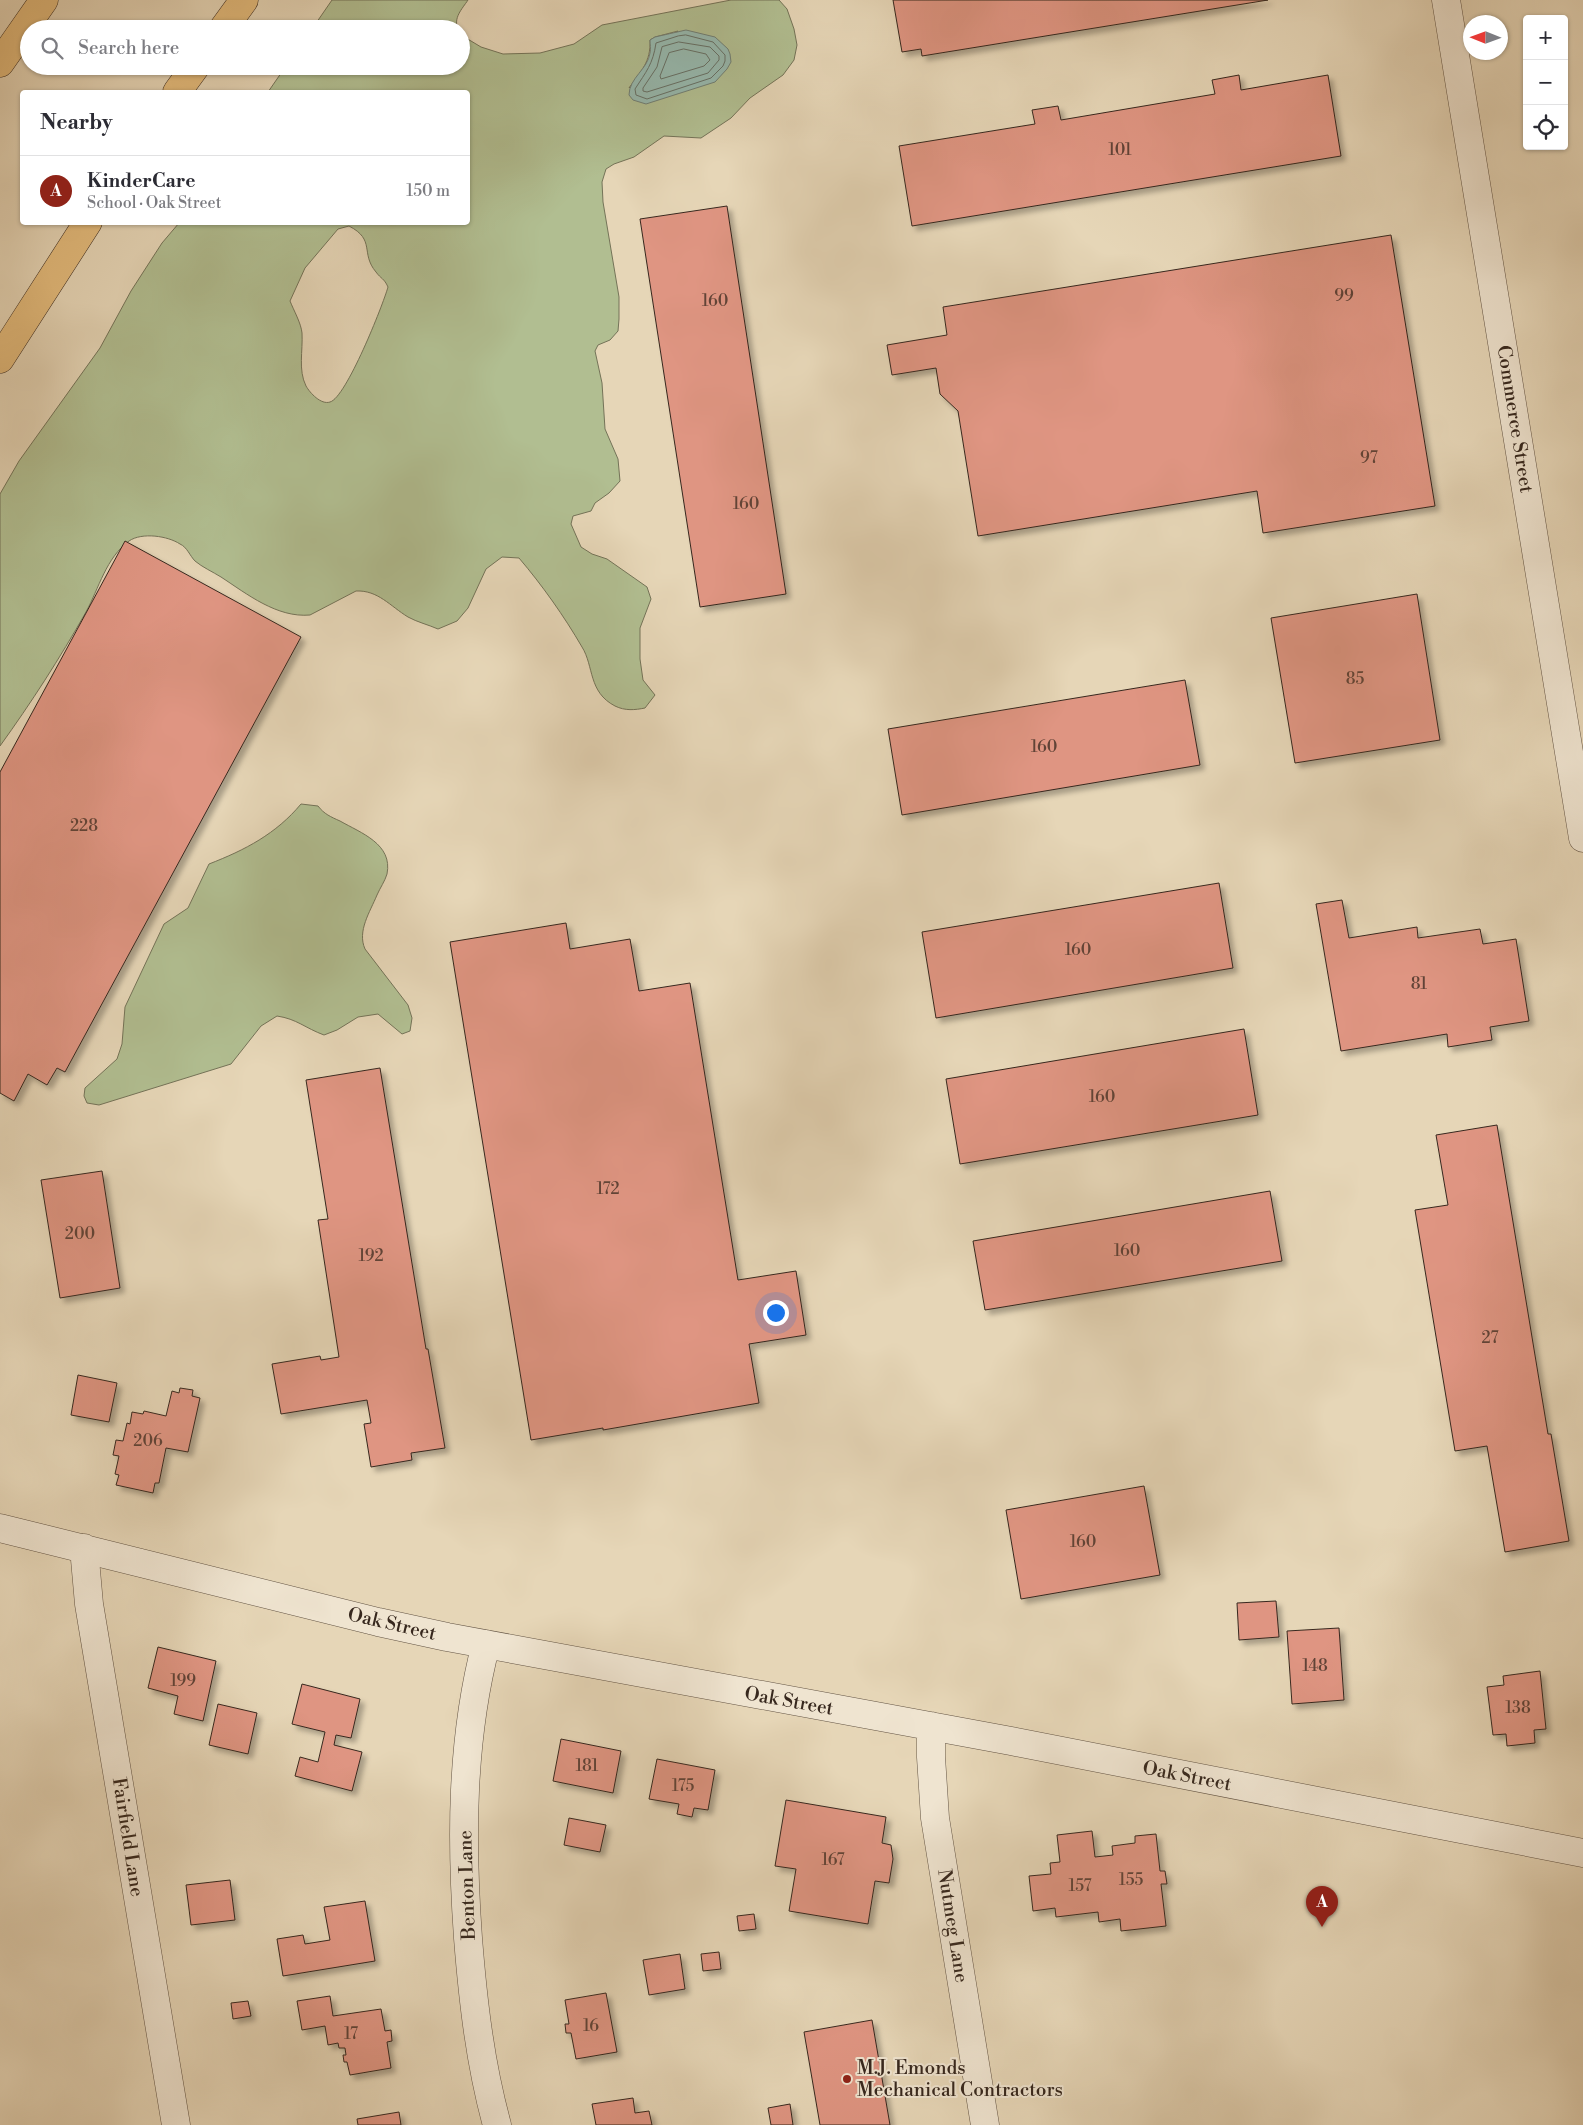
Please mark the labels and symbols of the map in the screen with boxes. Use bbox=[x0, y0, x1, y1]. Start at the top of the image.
north arrow bbox=[1463, 15, 1508, 60]
house number: 101 bbox=[1108, 140, 1132, 160]
house number: 99 bbox=[1334, 286, 1354, 306]
house number: 160 bbox=[702, 291, 728, 311]
street label: Commerce Street bbox=[1491, 343, 1539, 495]
house number: 97 bbox=[1360, 448, 1378, 468]
house number: 160 bbox=[733, 494, 759, 514]
house number: 85 bbox=[1346, 669, 1364, 689]
house number: 160 bbox=[1031, 737, 1057, 757]
house number: 228 bbox=[70, 816, 98, 836]
house number: 160 bbox=[1065, 940, 1091, 960]
house number: 81 bbox=[1411, 974, 1427, 994]
house number: 160 bbox=[1089, 1087, 1115, 1107]
house number: 172 bbox=[596, 1179, 620, 1199]
house number: 200 bbox=[65, 1224, 95, 1244]
house number: 160 bbox=[1114, 1241, 1140, 1261]
house number: 192 bbox=[358, 1246, 384, 1266]
your location bbox=[763, 1300, 789, 1326]
house number: 27 bbox=[1481, 1328, 1499, 1348]
house number: 206 bbox=[133, 1431, 163, 1451]
house number: 160 bbox=[1070, 1532, 1096, 1552]
street label: Oak Street bbox=[345, 1602, 439, 1646]
house number: 148 bbox=[1302, 1656, 1328, 1676]
house number: 199 bbox=[170, 1671, 196, 1691]
street label: Oak Street bbox=[743, 1681, 836, 1721]
house number: 138 bbox=[1505, 1698, 1531, 1718]
house number: 181 bbox=[576, 1756, 599, 1776]
street label: Oak Street bbox=[1141, 1756, 1234, 1796]
street label: Fairfield Lane bbox=[107, 1776, 149, 1898]
house number: 175 bbox=[672, 1776, 694, 1796]
street label: Benton Lane bbox=[453, 1830, 481, 1941]
house number: 167 bbox=[821, 1850, 845, 1870]
street label: Nutmeg Lane bbox=[932, 1868, 974, 1984]
house number: 155 bbox=[1119, 1870, 1143, 1890]
house number: 157 bbox=[1068, 1876, 1092, 1896]
pin: A bbox=[1306, 1886, 1338, 1927]
house number: 16 bbox=[583, 2016, 599, 2036]
house number: 17 bbox=[344, 2024, 358, 2044]
place label: M.J. Emonds Mechanical Contractors bbox=[857, 2056, 1063, 2102]
marker: M.J. Emonds Mechanical Contractors bbox=[841, 2073, 853, 2085]

